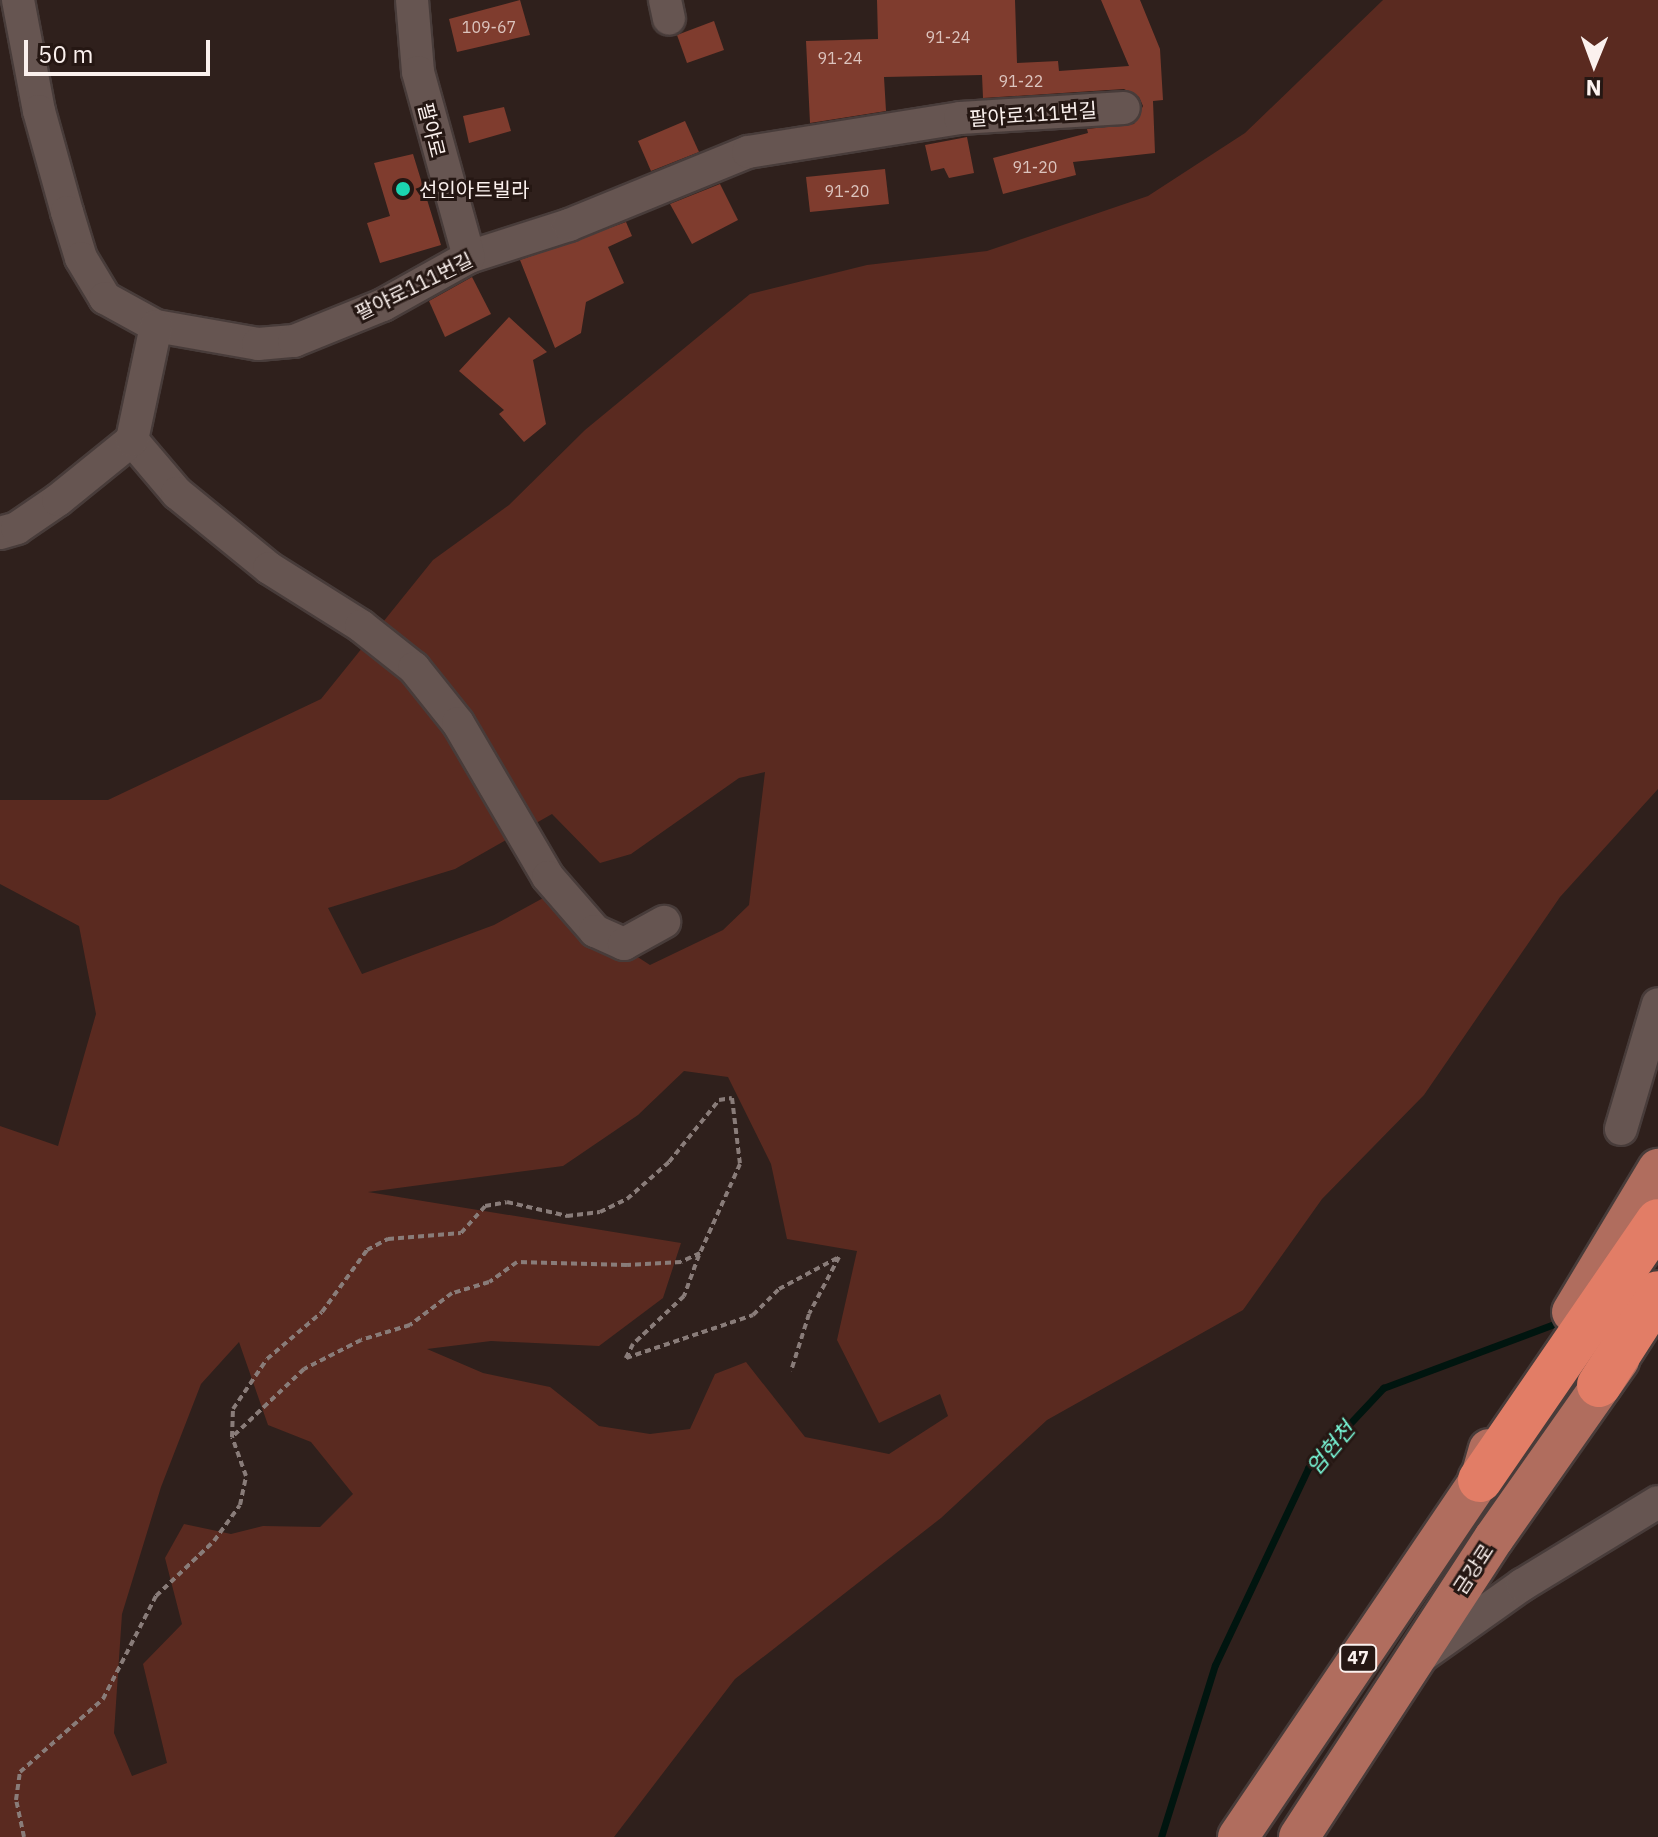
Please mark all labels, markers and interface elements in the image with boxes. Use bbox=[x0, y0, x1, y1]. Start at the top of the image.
house number: 109-67 bbox=[462, 17, 516, 37]
scale bar bbox=[28, 24, 214, 74]
north arrow bbox=[1554, 24, 1634, 104]
house number: 91-24 bbox=[926, 27, 970, 47]
text: 50 m bbox=[38, 38, 93, 70]
house number: 91-24 bbox=[818, 48, 862, 68]
house number: 91-22 bbox=[999, 71, 1043, 91]
text: N bbox=[1585, 74, 1602, 103]
street label: 팔야로111번길 bbox=[968, 98, 1098, 130]
street label: 팔야로 bbox=[414, 100, 450, 160]
house number: 91-20 bbox=[1013, 157, 1057, 177]
place label: 선인아트빌라 bbox=[419, 177, 529, 201]
marker: 선인아트빌라 bbox=[394, 180, 412, 198]
house number: 91-20 bbox=[825, 181, 869, 201]
street label: 팔야로111번길 bbox=[351, 247, 477, 325]
water label: 엄현천 bbox=[1300, 1416, 1360, 1480]
street label: 금강로 bbox=[1448, 1539, 1498, 1599]
road number: 47 bbox=[1338, 1644, 1378, 1672]

